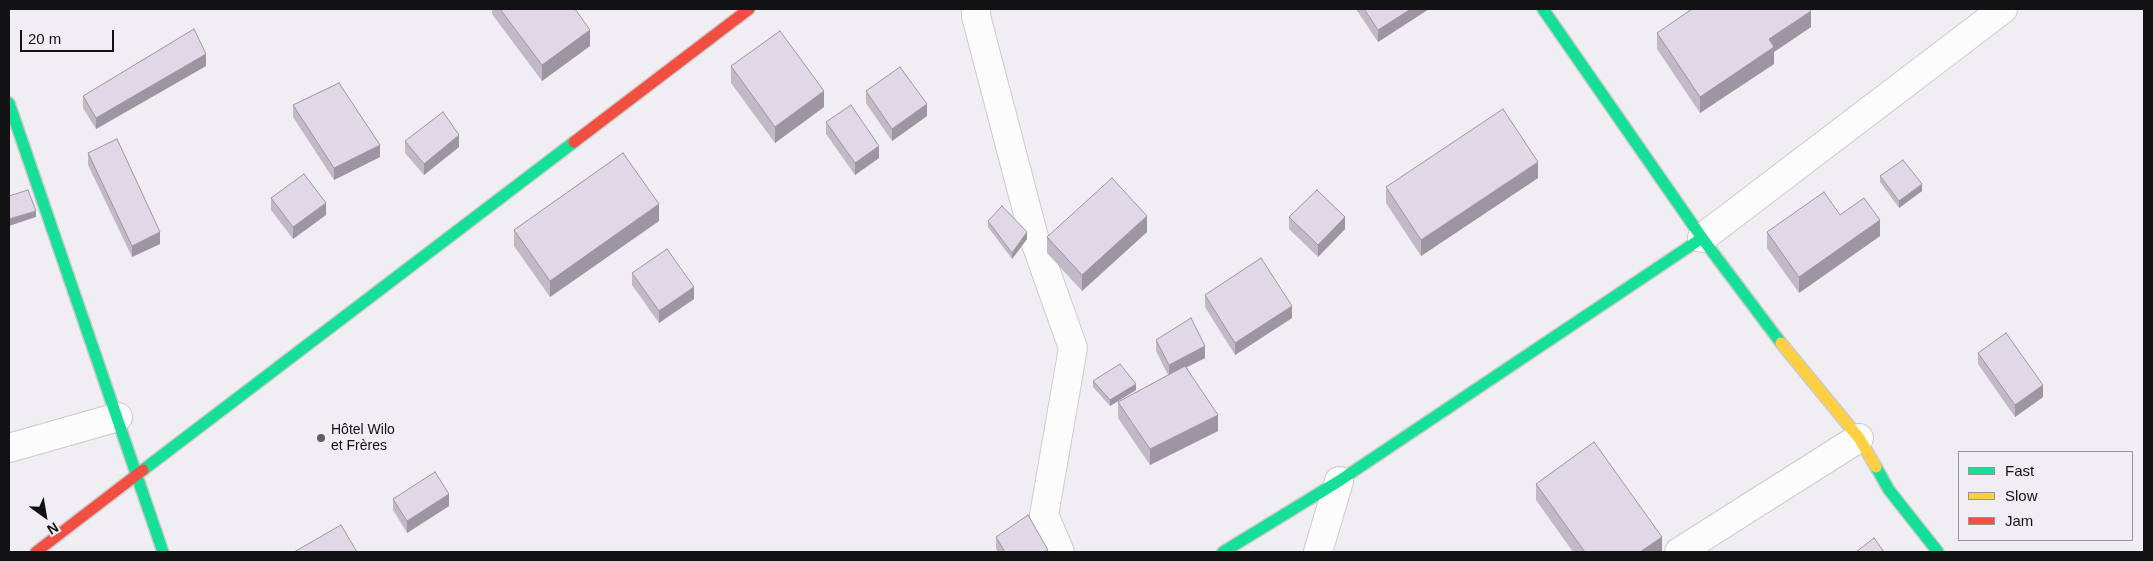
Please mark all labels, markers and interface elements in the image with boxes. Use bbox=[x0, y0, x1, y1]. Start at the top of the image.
scale bar bbox=[22, 20, 116, 52]
text: 20 m bbox=[28, 30, 61, 47]
place label: Hôtel Wilo et Frères bbox=[331, 422, 395, 454]
marker: Hôtel Wilo et Frères bbox=[315, 432, 327, 444]
legend bbox=[1958, 451, 2133, 541]
text: Fast bbox=[2005, 462, 2034, 479]
text: Slow bbox=[2005, 487, 2038, 504]
north arrow bbox=[20, 491, 70, 541]
text: Jam bbox=[2005, 512, 2033, 529]
text: N bbox=[44, 519, 61, 538]

